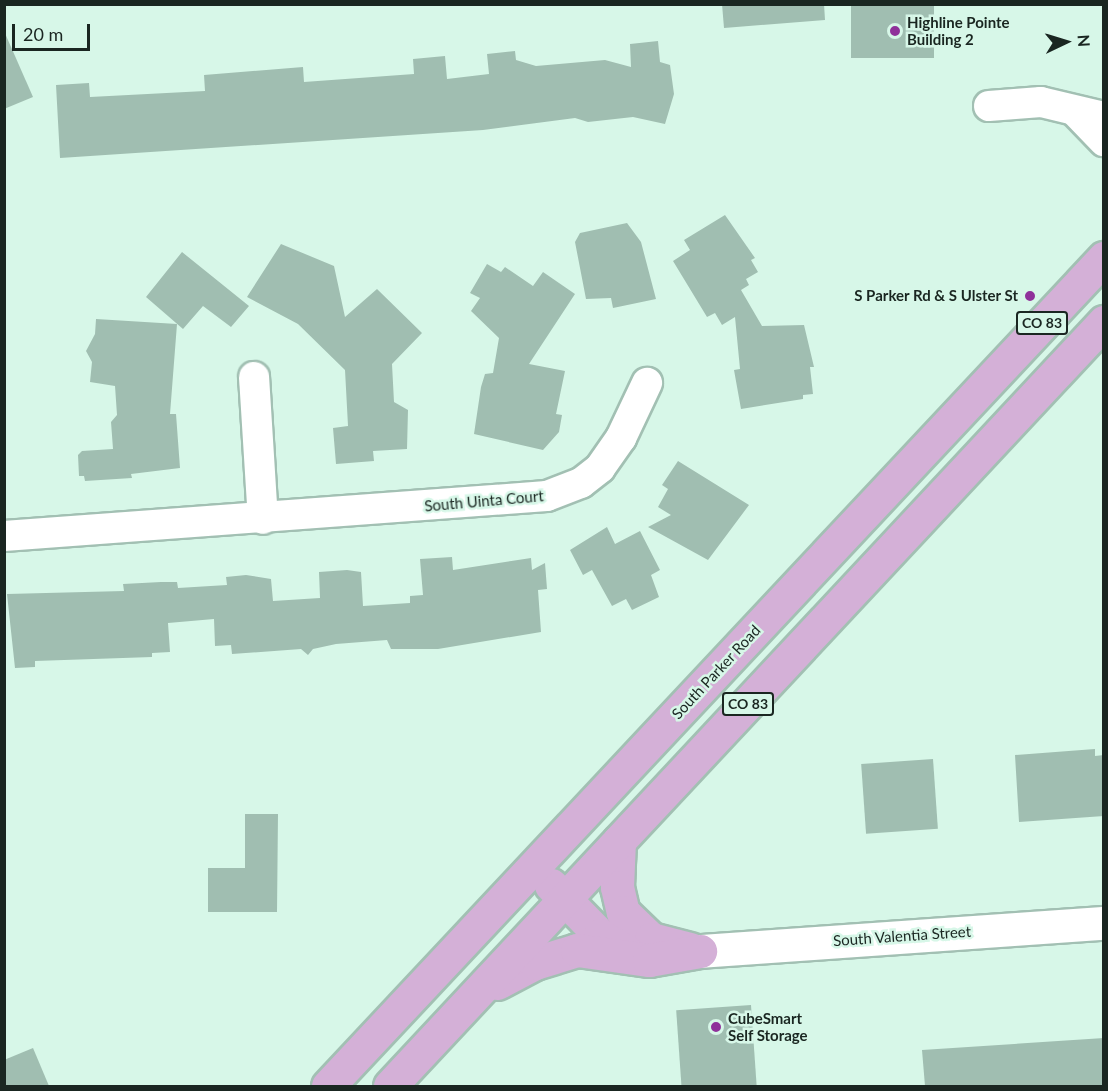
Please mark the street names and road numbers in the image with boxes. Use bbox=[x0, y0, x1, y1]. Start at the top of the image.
road number: CO 83 bbox=[1015, 312, 1069, 334]
street label: South Uinta Court bbox=[424, 487, 544, 515]
street label: South Parker Road bbox=[668, 621, 764, 723]
road number: CO 83 bbox=[721, 693, 775, 715]
street label: South Valentia Street bbox=[832, 922, 972, 950]

